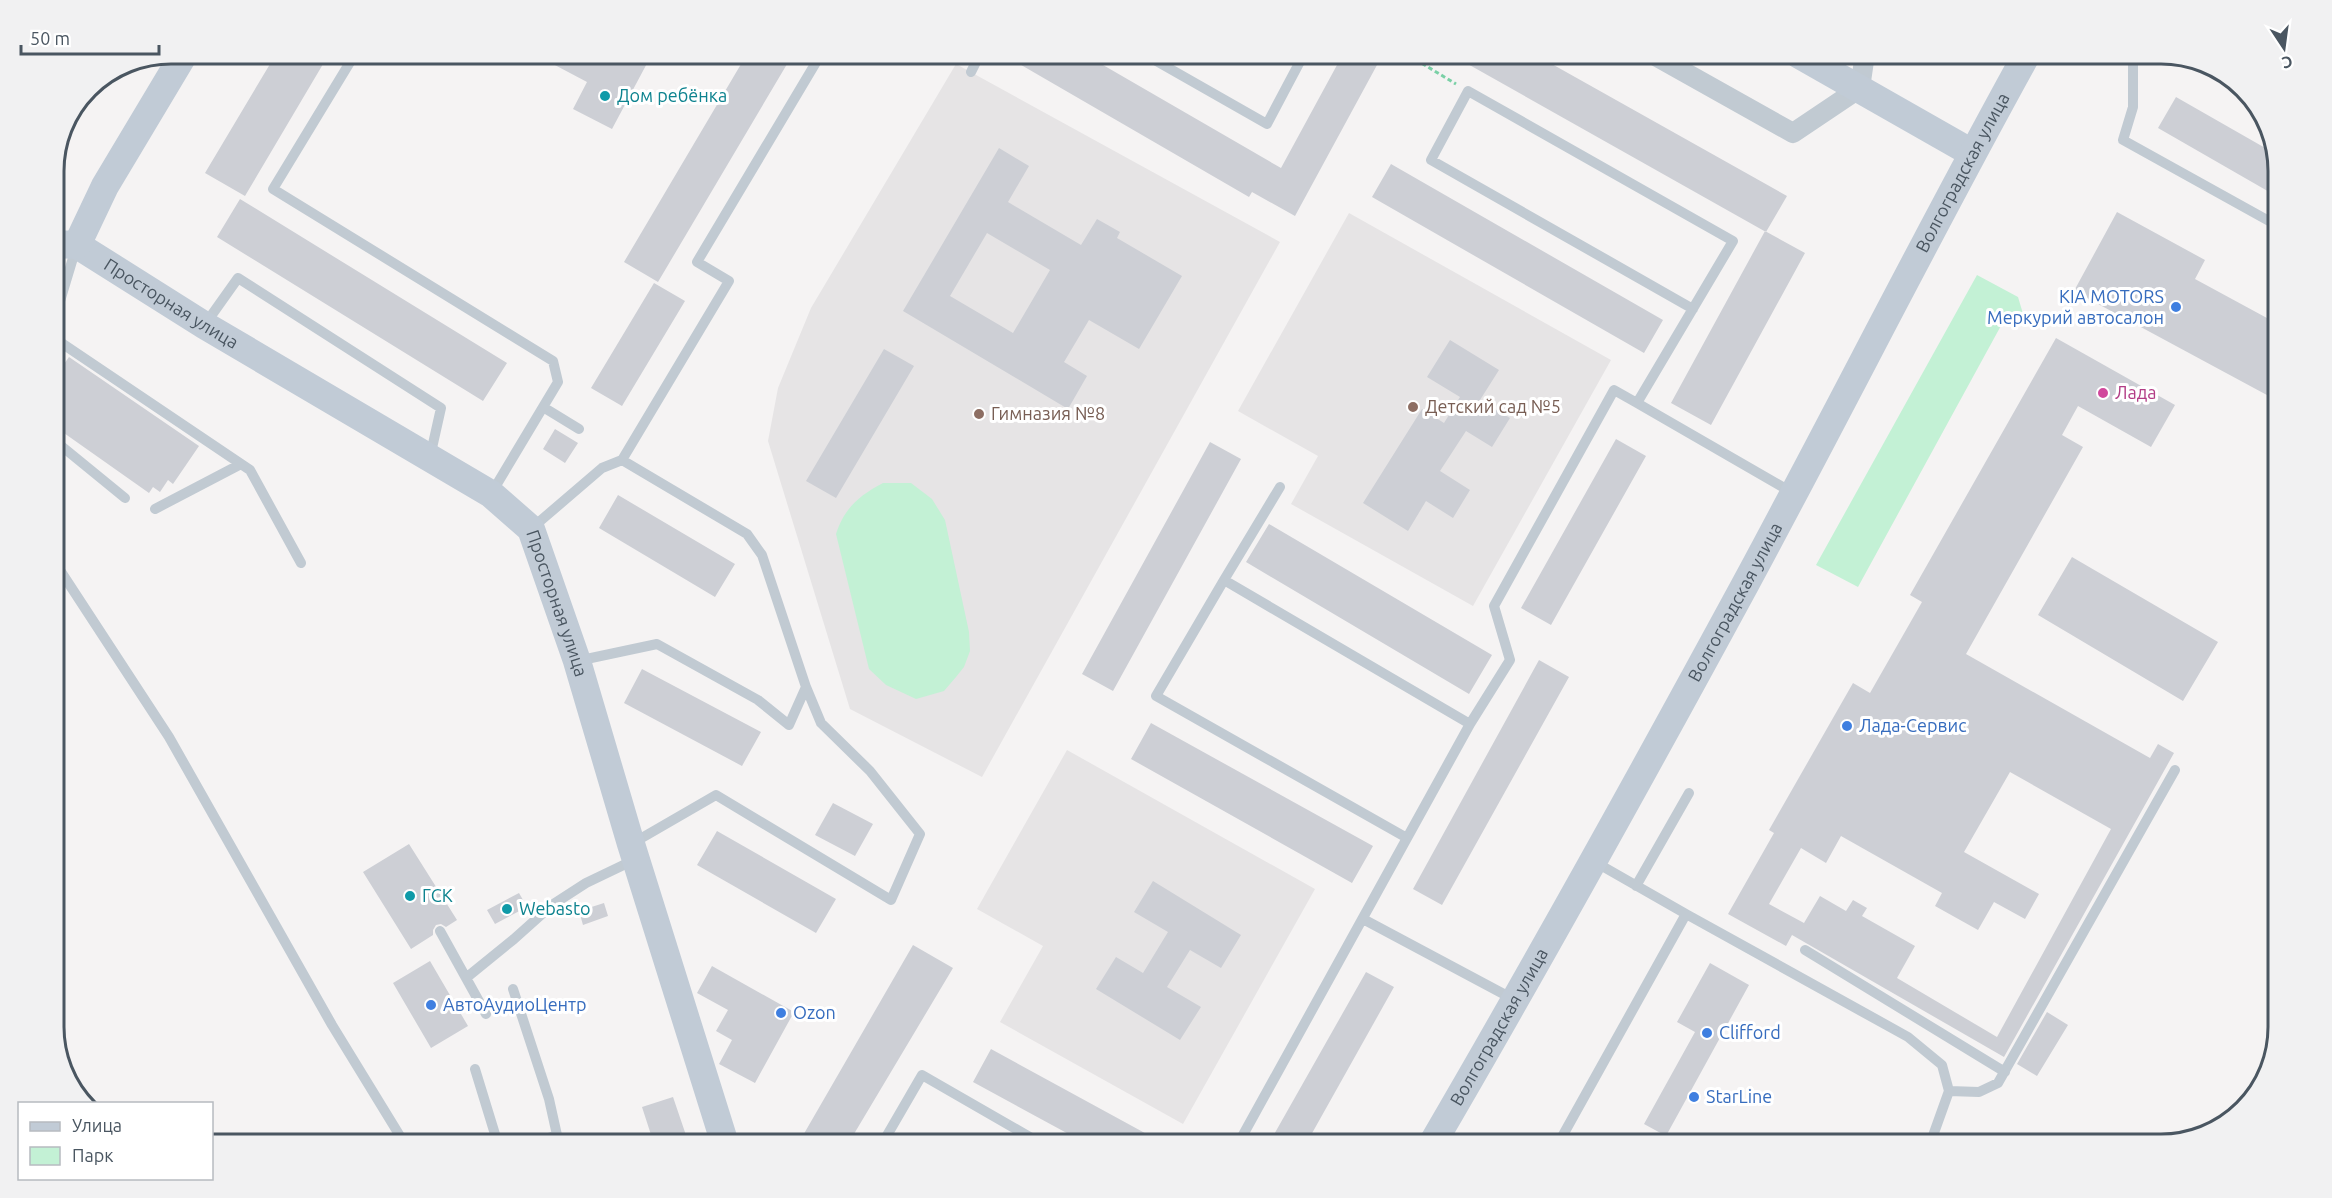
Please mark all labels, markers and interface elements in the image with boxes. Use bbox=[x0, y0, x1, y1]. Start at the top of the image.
scale bar bbox=[21, 18, 159, 56]
north arrow bbox=[2254, 18, 2314, 78]
text: 50 m bbox=[30, 28, 70, 48]
text: С bbox=[2280, 53, 2294, 73]
place label: Дом ребёнка bbox=[617, 85, 727, 105]
marker: Дом ребёнка bbox=[598, 89, 612, 103]
street label: Волгоградская улица bbox=[1911, 89, 2013, 255]
street label: Просторная улица bbox=[101, 254, 242, 352]
place label: KIA MOTORS Меркурий автосалон bbox=[1987, 286, 2164, 327]
marker: KIA MOTORS Меркурий автосалон bbox=[2169, 300, 2183, 314]
place label: Лада bbox=[2115, 382, 2157, 402]
marker: Лада bbox=[2096, 386, 2110, 400]
place label: Детский сад №5 bbox=[1425, 396, 1561, 416]
marker: Детский сад №5 bbox=[1406, 400, 1420, 414]
place label: Гимназия №8 bbox=[991, 403, 1105, 423]
marker: Гимназия №8 bbox=[972, 407, 986, 421]
street label: Волгоградская улица bbox=[1683, 519, 1786, 685]
street label: Просторная улица bbox=[523, 527, 592, 679]
place label: Лада-Сервис bbox=[1859, 715, 1967, 735]
marker: Лада-Сервис bbox=[1840, 719, 1854, 733]
place label: ГСК bbox=[422, 885, 453, 905]
marker: ГСК bbox=[403, 889, 417, 903]
place label: Webasto bbox=[519, 898, 590, 918]
marker: Webasto bbox=[500, 902, 514, 916]
street label: Волгоградская улица bbox=[1446, 944, 1551, 1109]
place label: АвтоАудиоЦентр bbox=[443, 994, 587, 1014]
marker: АвтоАудиоЦентр bbox=[424, 998, 438, 1012]
place label: Ozon bbox=[793, 1002, 836, 1022]
marker: Ozon bbox=[774, 1006, 788, 1020]
place label: Clifford bbox=[1719, 1022, 1781, 1042]
marker: Clifford bbox=[1700, 1026, 1714, 1040]
place label: StarLine bbox=[1706, 1086, 1772, 1106]
marker: StarLine bbox=[1687, 1090, 1701, 1104]
legend bbox=[18, 1102, 213, 1180]
text: Улица bbox=[72, 1115, 122, 1135]
text: Парк bbox=[72, 1145, 113, 1165]

